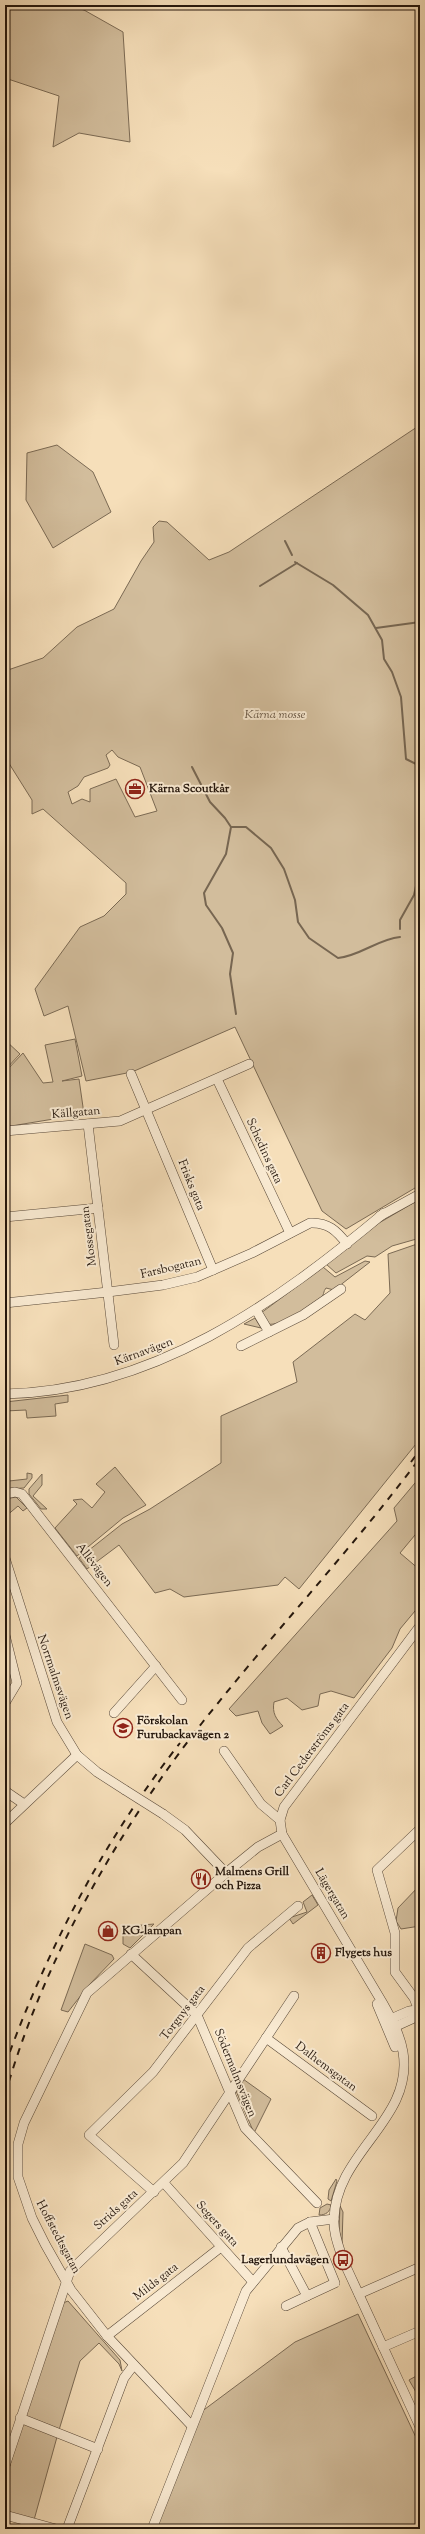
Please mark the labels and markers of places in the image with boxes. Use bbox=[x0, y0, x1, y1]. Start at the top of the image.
office icon: Kärna Scoutkår bbox=[124, 778, 146, 800]
place label: Kärna Scoutkår bbox=[148, 780, 230, 798]
place label: Förskolan Furubackavägen 2 bbox=[136, 1712, 230, 1744]
school or university icon: Förskolan Furubackavägen 2 bbox=[112, 1717, 134, 1739]
place label: Malmens Grill och Pizza bbox=[214, 1863, 290, 1895]
restaurant icon: Malmens Grill och Pizza bbox=[190, 1868, 212, 1890]
shop icon: KG-lampan bbox=[97, 1920, 119, 1942]
place label: KG-lampan bbox=[121, 1922, 183, 1940]
building icon: Flygets hus bbox=[310, 1942, 332, 1964]
place label: Flygets hus bbox=[334, 1944, 392, 1962]
bus stop icon: Lagerlundavägen bbox=[332, 2249, 354, 2271]
place label: Lagerlundavägen bbox=[240, 2251, 330, 2269]

